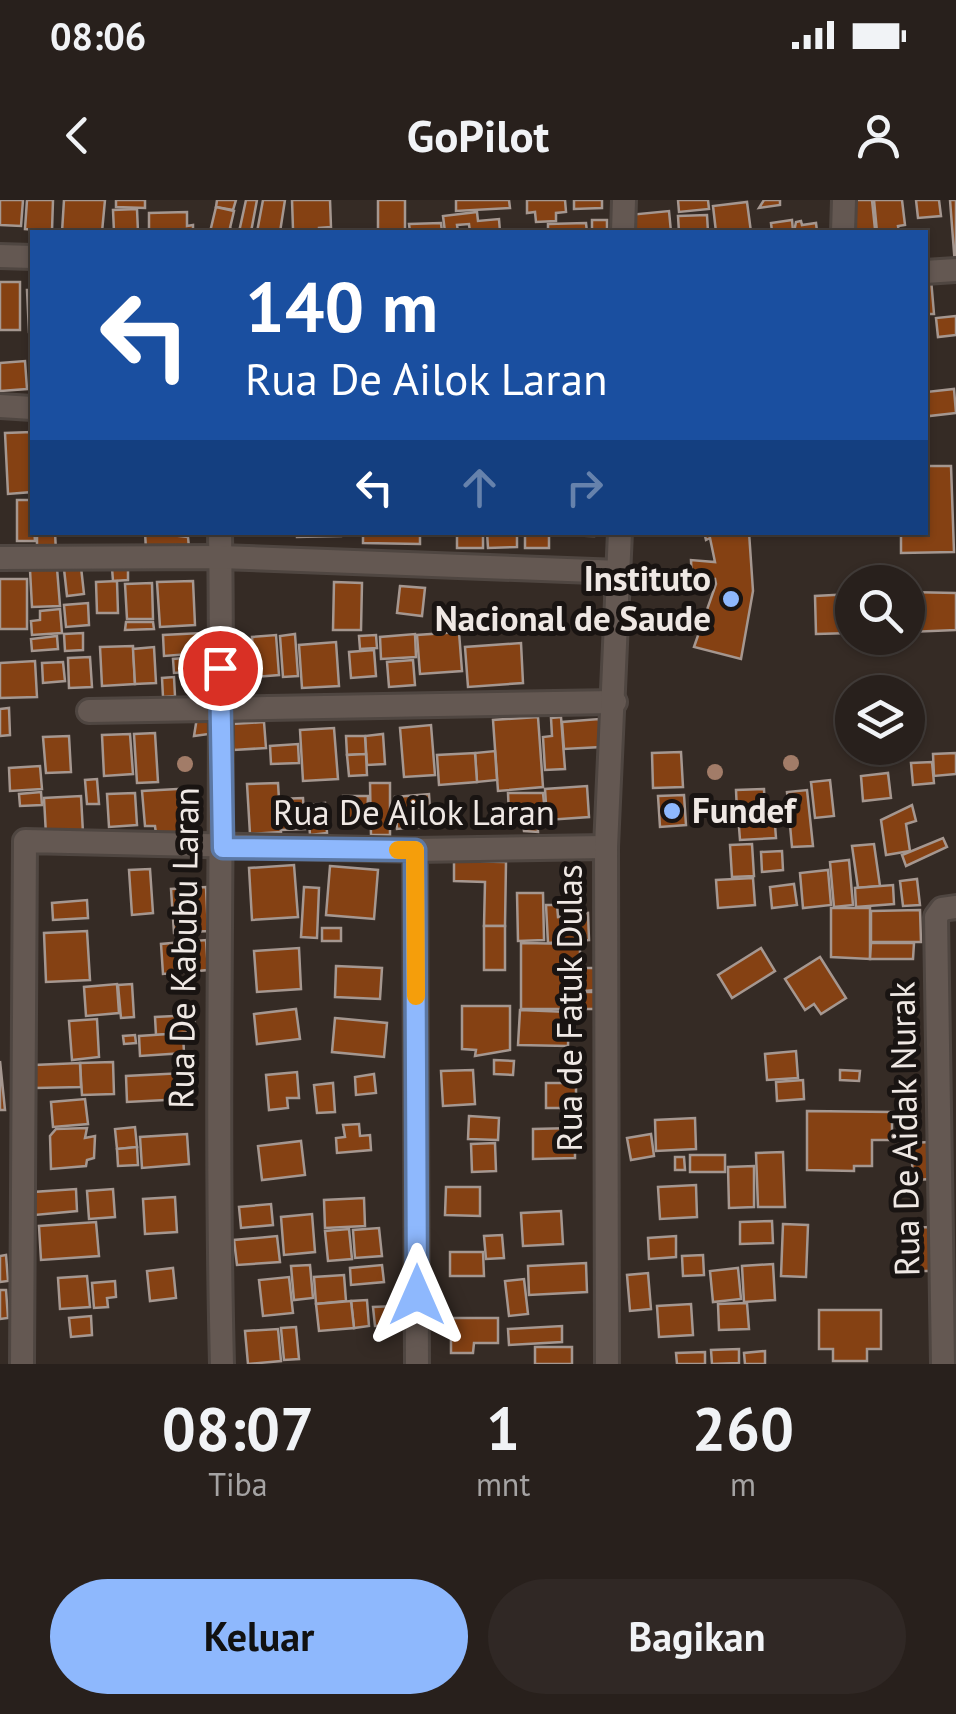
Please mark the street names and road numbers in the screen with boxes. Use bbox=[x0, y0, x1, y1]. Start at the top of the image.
street label: Rua De Kabubu Laran bbox=[157, 787, 209, 1109]
street label: Rua De Ailok Laran bbox=[273, 789, 555, 835]
street label: Rua de Fatuk Dulas bbox=[546, 864, 592, 1152]
street label: Rua De Aidak Nurak bbox=[878, 981, 930, 1277]

